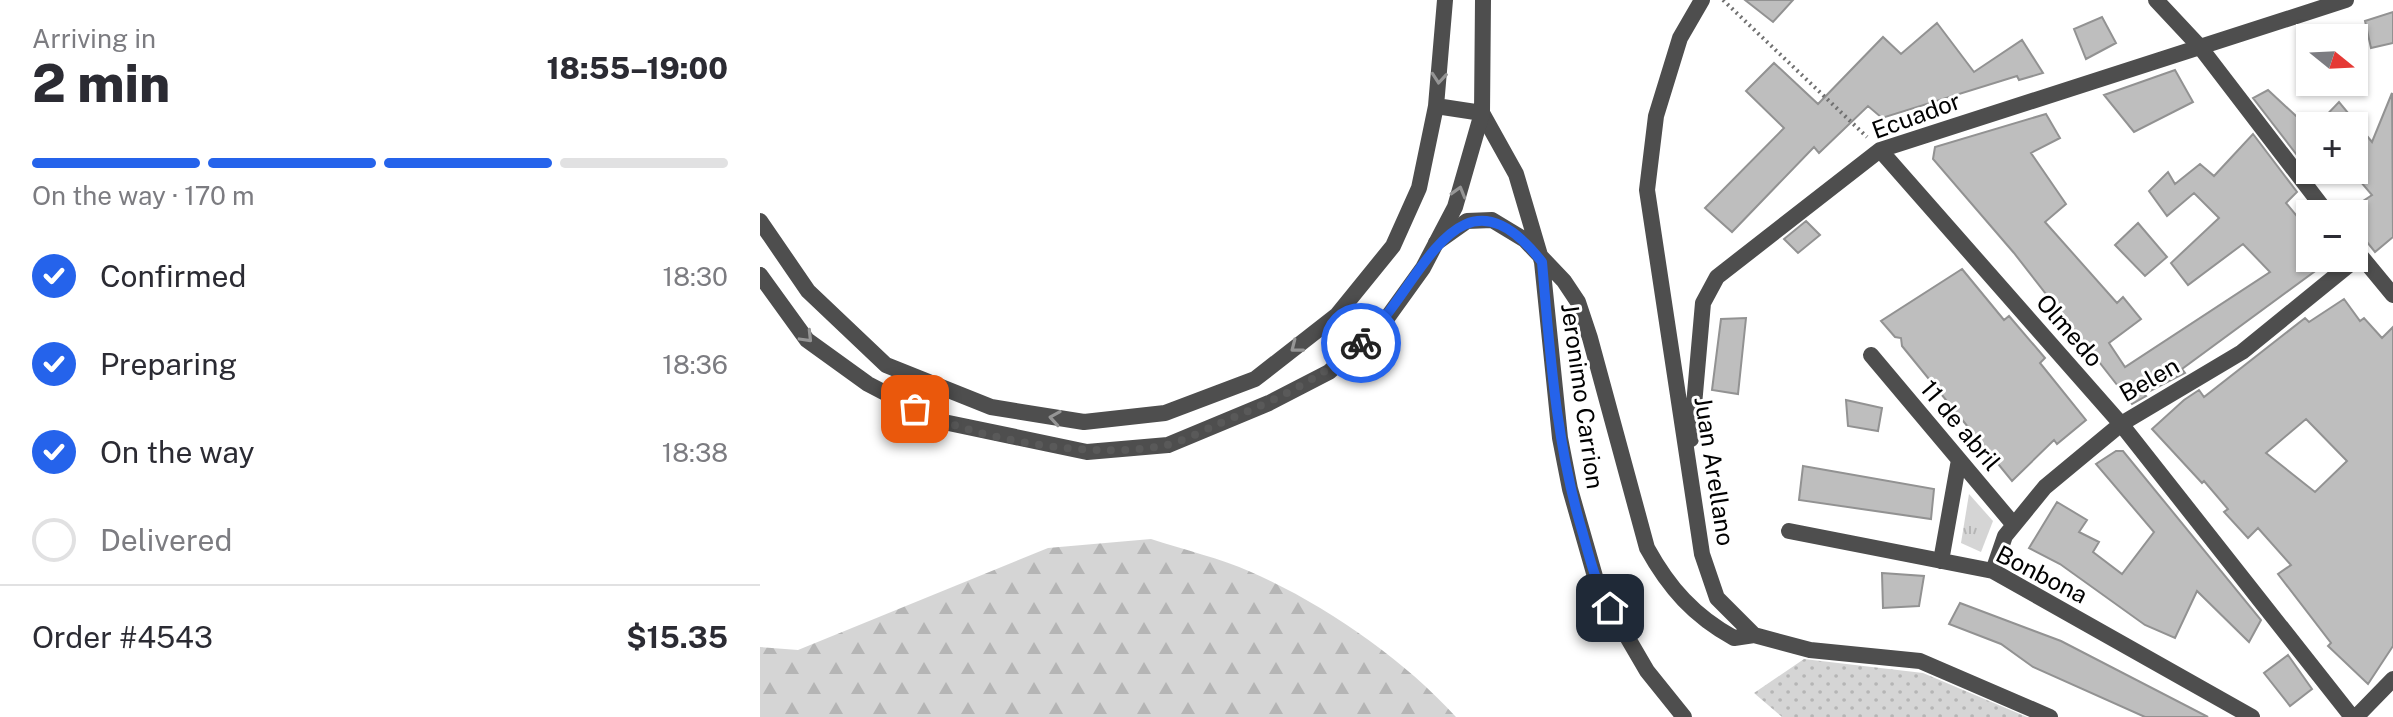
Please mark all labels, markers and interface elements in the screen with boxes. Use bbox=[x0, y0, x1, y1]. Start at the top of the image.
text: Arriving in bbox=[32, 23, 156, 54]
north arrow bbox=[2296, 24, 2368, 96]
map controls bbox=[2296, 24, 2368, 272]
text: 18:55–19:00 bbox=[546, 50, 728, 86]
text: 2 min bbox=[32, 53, 170, 114]
one-way arrow bbox=[1430, 72, 1447, 85]
street label: Ecuador bbox=[1868, 86, 1964, 144]
button: + bbox=[2296, 112, 2368, 184]
text: On the way · 170 m bbox=[32, 180, 255, 211]
one-way arrow bbox=[1450, 186, 1467, 200]
button: − bbox=[2296, 200, 2368, 272]
icon: check bbox=[32, 254, 76, 298]
text: Confirmed bbox=[100, 258, 246, 294]
text: 18:30 bbox=[663, 261, 728, 292]
street label: Olmedo bbox=[2031, 288, 2109, 372]
street label: Jeronimo Carrion bbox=[1556, 301, 1610, 491]
courier bbox=[1321, 303, 1401, 383]
icon: bike bbox=[1339, 321, 1383, 365]
one-way arrow bbox=[798, 328, 813, 342]
one-way arrow bbox=[1290, 337, 1305, 351]
icon: check bbox=[32, 342, 76, 386]
text: Preparing bbox=[100, 346, 237, 382]
text: 18:36 bbox=[662, 349, 728, 380]
street label: Belen bbox=[2114, 351, 2184, 407]
street label: 11 de abril bbox=[1915, 374, 2007, 476]
pin bbox=[881, 375, 949, 443]
icon: bag bbox=[893, 387, 937, 431]
street label: Juan Arellano bbox=[1689, 394, 1741, 548]
one-way arrow bbox=[1048, 410, 1061, 427]
icon: check bbox=[32, 430, 76, 474]
text: On the way bbox=[100, 434, 254, 470]
text: 18:38 bbox=[662, 437, 728, 468]
text: Delivered bbox=[100, 522, 232, 558]
street label: Bonbona bbox=[1992, 539, 2092, 609]
pin bbox=[1576, 574, 1644, 642]
icon: home bbox=[1588, 586, 1632, 630]
text: Order #4543 bbox=[32, 619, 213, 655]
text: $15.35 bbox=[626, 619, 728, 655]

